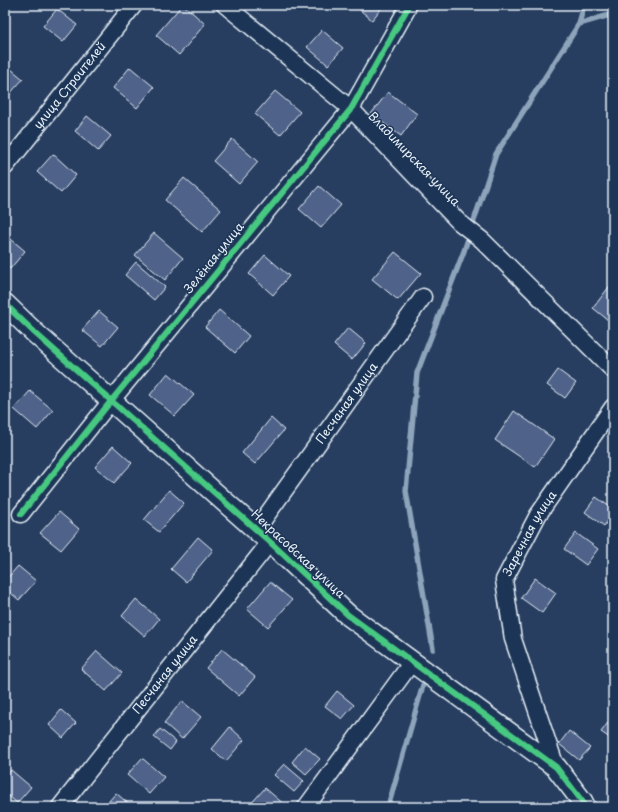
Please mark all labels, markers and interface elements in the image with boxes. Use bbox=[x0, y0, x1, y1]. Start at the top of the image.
street label: улица Строителей bbox=[29, 37, 109, 133]
street label: Владимирская улица bbox=[365, 107, 465, 210]
street label: Зелёная улица bbox=[179, 218, 248, 297]
street label: Песчаная улица bbox=[311, 358, 382, 447]
street label: Заречная улица bbox=[498, 486, 561, 579]
street label: Некрасовская улица bbox=[248, 505, 350, 602]
street label: Песчаная улица bbox=[127, 630, 201, 717]

